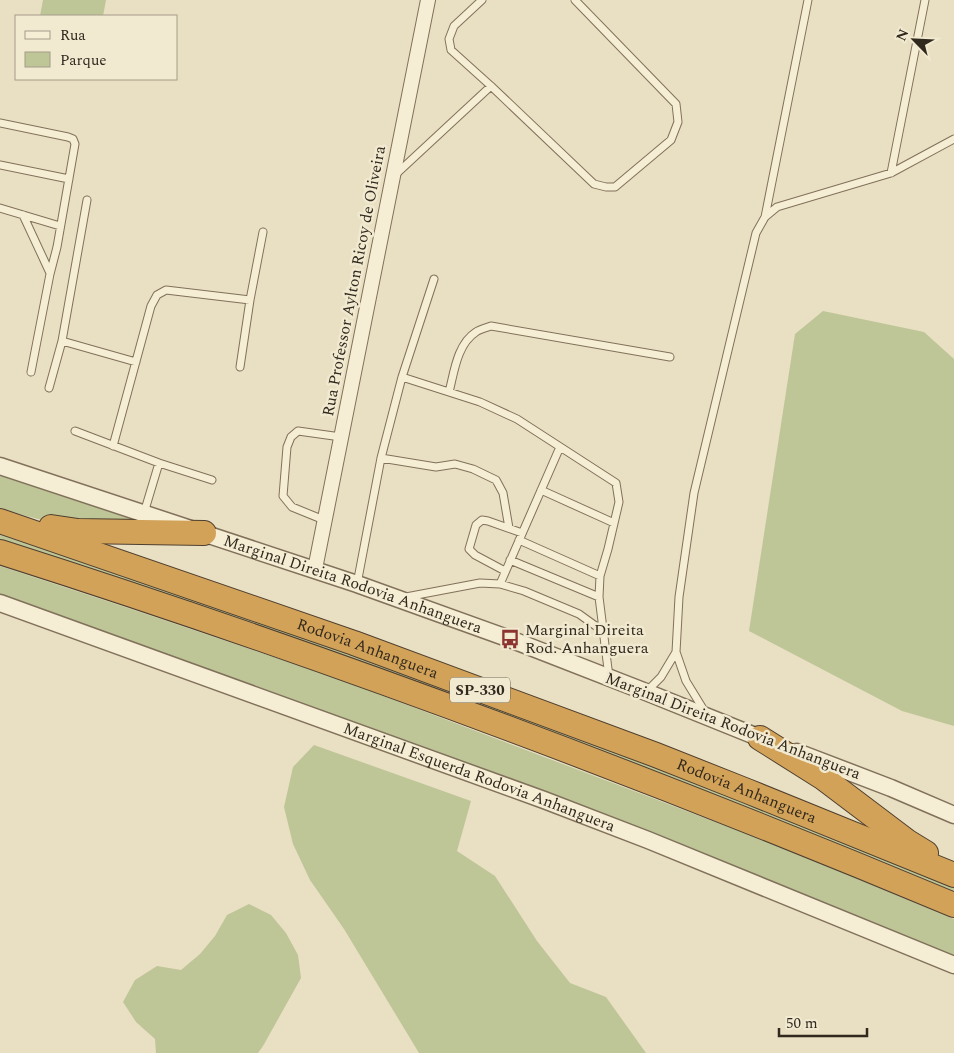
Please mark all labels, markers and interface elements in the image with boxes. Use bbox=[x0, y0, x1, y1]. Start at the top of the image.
legend bbox=[15, 15, 178, 80]
north arrow bbox=[889, 15, 939, 65]
text: Rua bbox=[60, 24, 86, 47]
text: N bbox=[891, 25, 914, 44]
text: Parque bbox=[60, 49, 107, 72]
street label: Rua Professor Aylton Ricoy de Oliveira bbox=[316, 143, 392, 418]
street label: Marginal Direita Rodovia Anhanguera bbox=[220, 529, 485, 640]
street label: Rodovia Anhanguera bbox=[293, 612, 442, 685]
place label: Marginal Direita Rod. Anhanguera bbox=[525, 618, 649, 660]
bus stop icon: Marginal Direita Rod. Anhanguera bbox=[499, 628, 521, 650]
street label: Marginal Direita Rodovia Anhanguera bbox=[602, 666, 864, 786]
road number: SP-330 bbox=[450, 678, 510, 702]
street label: Marginal Esquerda Rodovia Anhanguera bbox=[340, 716, 619, 838]
street label: Rodovia Anhanguera bbox=[673, 752, 820, 830]
scale bar bbox=[779, 1006, 866, 1038]
text: 50 m bbox=[786, 1012, 818, 1035]

